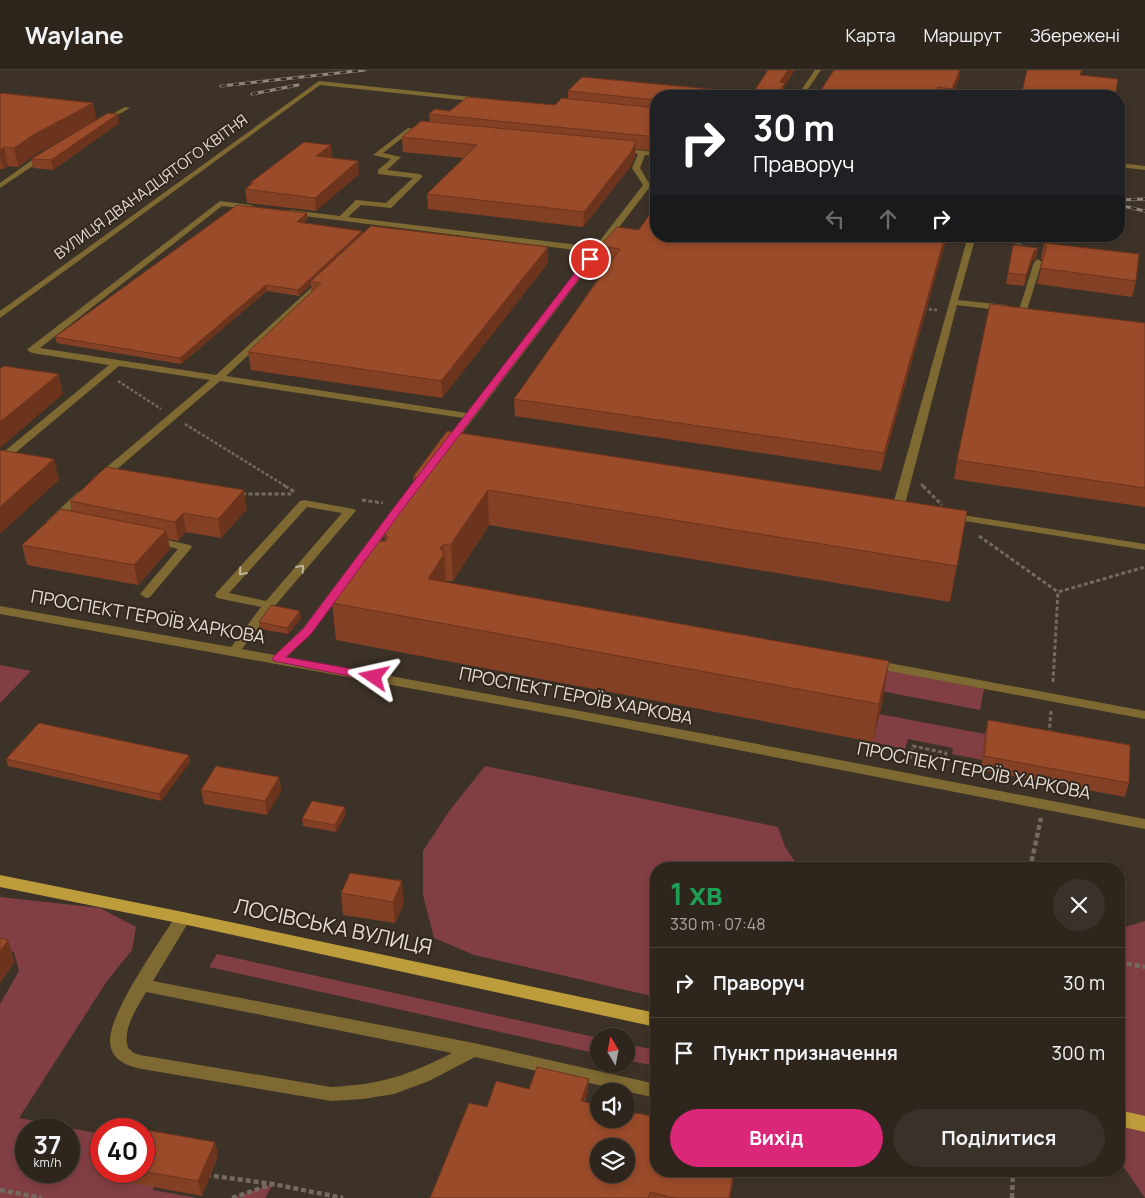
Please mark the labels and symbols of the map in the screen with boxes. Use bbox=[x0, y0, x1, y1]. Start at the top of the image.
street label: ВУЛИЦЯ ДВАНАДЦЯТОГО КВІТНЯ bbox=[50, 109, 252, 264]
pin bbox=[569, 238, 611, 280]
one-way arrow bbox=[295, 564, 304, 573]
one-way arrow bbox=[239, 566, 248, 575]
street label: ПРОСПЕКТ ГЕРОЇВ ХАРКОВА bbox=[29, 584, 268, 649]
position arrow bbox=[347, 650, 399, 702]
street label: ПРОСПЕКТ ГЕРОЇВ ХАРКОВА bbox=[457, 661, 696, 730]
street label: ПРОСПЕКТ ГЕРОЇВ ХАРКОВА bbox=[855, 736, 1094, 805]
street label: ЛОСІВСЬКА ВУЛИЦЯ bbox=[232, 891, 435, 961]
north arrow bbox=[590, 1028, 635, 1072]
speed limit sign: 40 bbox=[90, 1118, 155, 1183]

